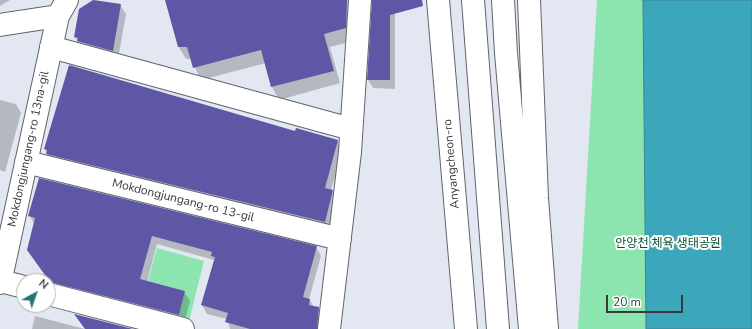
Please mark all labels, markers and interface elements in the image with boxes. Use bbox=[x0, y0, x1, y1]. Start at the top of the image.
street label: Mokdongjungang-ro 13na-gil bbox=[5, 70, 53, 228]
street label: Anyangcheon-ro bbox=[441, 119, 463, 209]
street label: Mokdongjungang-ro 13-gil bbox=[110, 176, 256, 226]
park label: 안양천 체육 생태공원 bbox=[615, 237, 721, 251]
north arrow bbox=[16, 273, 56, 313]
text: N bbox=[35, 276, 51, 293]
scale bar bbox=[608, 287, 685, 313]
text: 20 m bbox=[613, 294, 641, 310]

